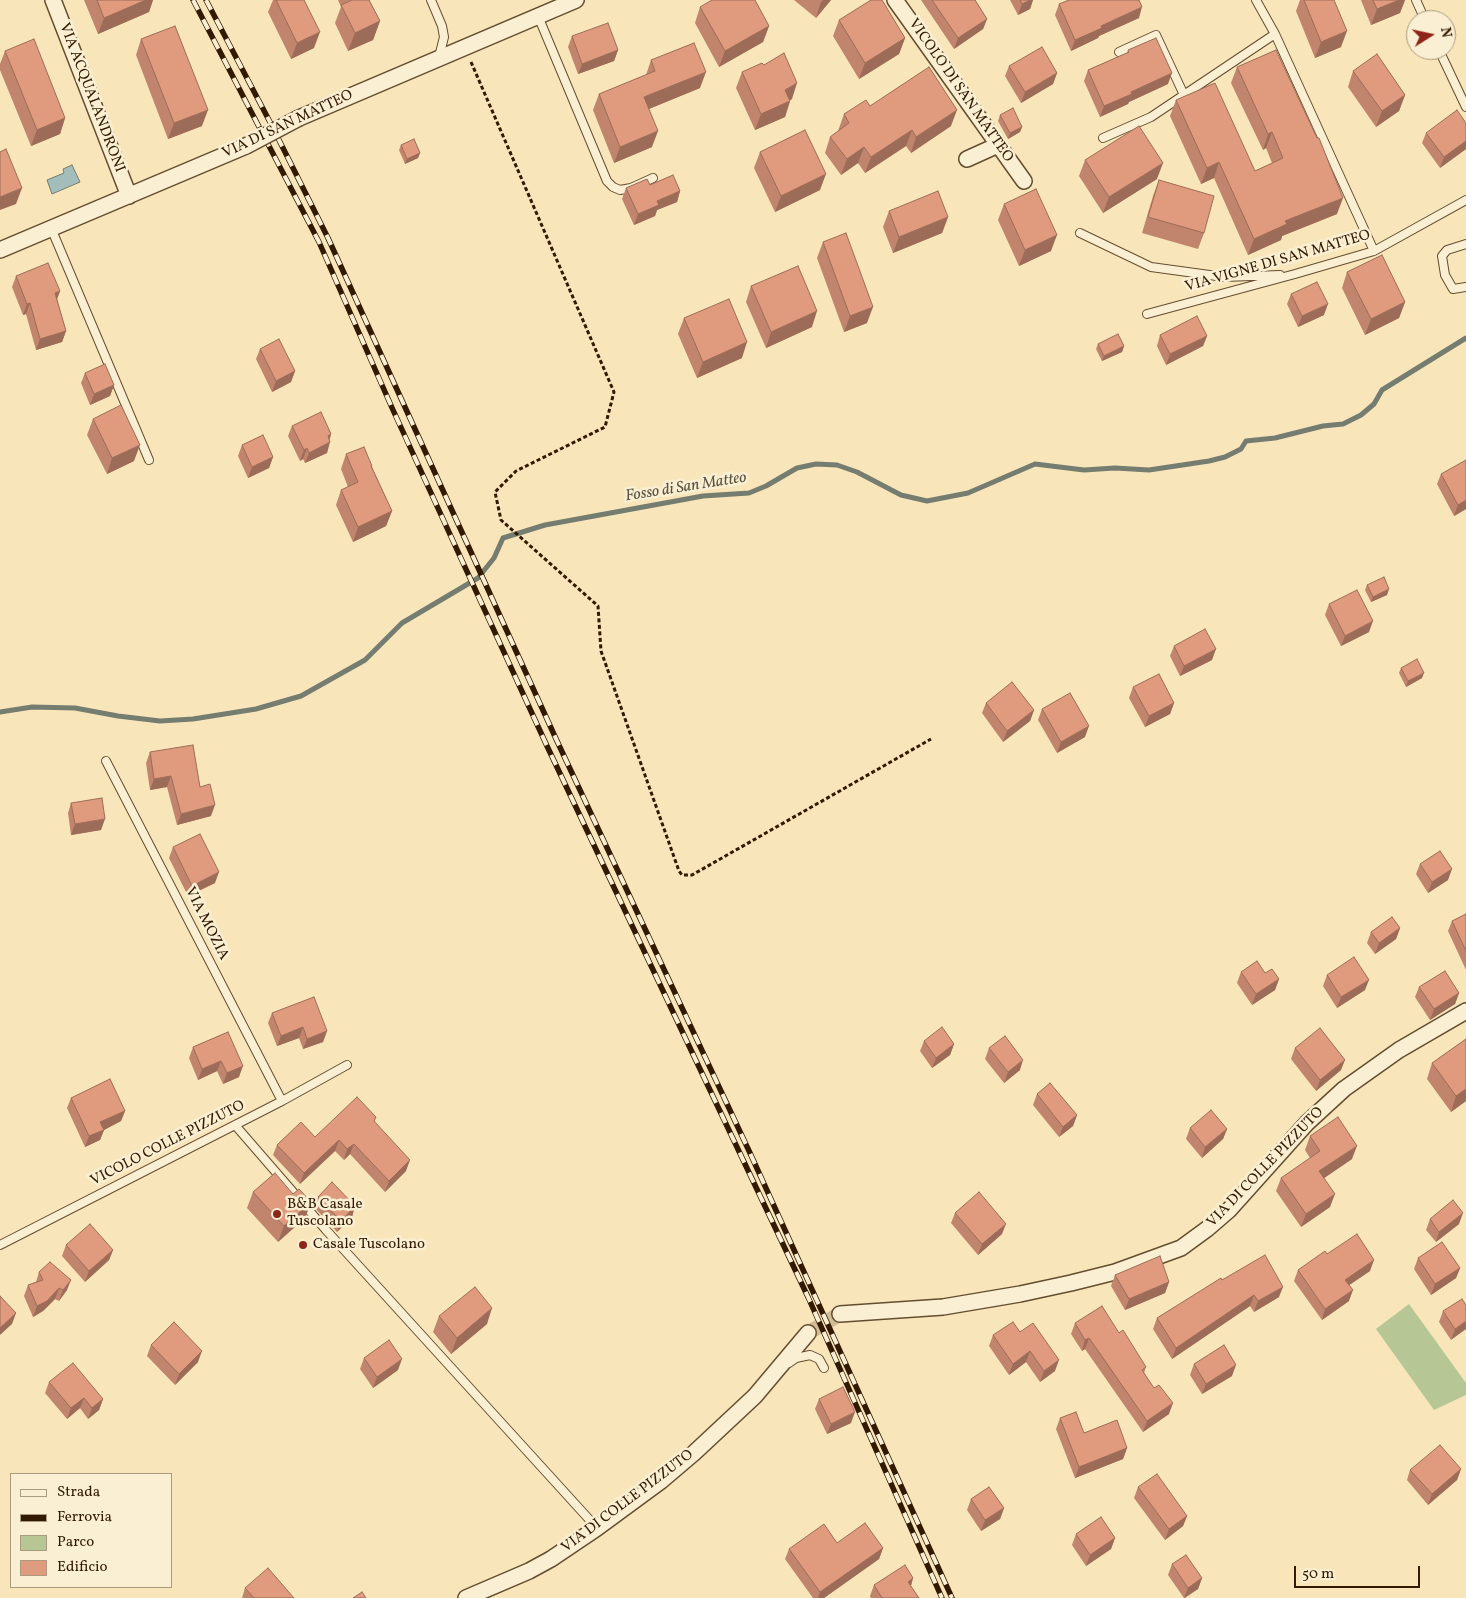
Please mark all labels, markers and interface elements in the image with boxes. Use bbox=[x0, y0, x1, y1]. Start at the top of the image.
north arrow bbox=[1406, 10, 1456, 60]
street label: VICOLO DI SAN MATTEO bbox=[904, 16, 1016, 166]
street label: VIA ACQUALANDRONI bbox=[54, 21, 128, 175]
text: N bbox=[1435, 26, 1456, 39]
street label: VIA DI SAN MATTEO bbox=[220, 87, 356, 163]
street label: VIA VIGNE DI SAN MATTEO bbox=[1183, 227, 1373, 297]
water label: Fosso di San Matteo bbox=[624, 469, 748, 507]
street label: VIA MOZIA bbox=[180, 885, 232, 963]
street label: VICOLO COLLE PIZZUTO bbox=[88, 1097, 248, 1191]
street label: VIA DI COLLE PIZZUTO bbox=[1204, 1104, 1328, 1232]
place label: B&B Casale Tuscolano bbox=[287, 1196, 363, 1231]
marker: B&B Casale Tuscolano bbox=[271, 1208, 283, 1220]
place label: Casale Tuscolano bbox=[313, 1236, 425, 1254]
marker: Casale Tuscolano bbox=[297, 1239, 309, 1251]
street label: VIA DI COLLE PIZZUTO bbox=[559, 1447, 697, 1557]
legend bbox=[10, 1473, 172, 1588]
text: Strada bbox=[57, 1482, 100, 1503]
text: Ferrovia bbox=[57, 1507, 112, 1528]
text: Parco bbox=[57, 1532, 94, 1553]
scale bar bbox=[1296, 1556, 1422, 1588]
text: Edificio bbox=[57, 1557, 108, 1578]
text: 50 m bbox=[1302, 1564, 1334, 1585]

